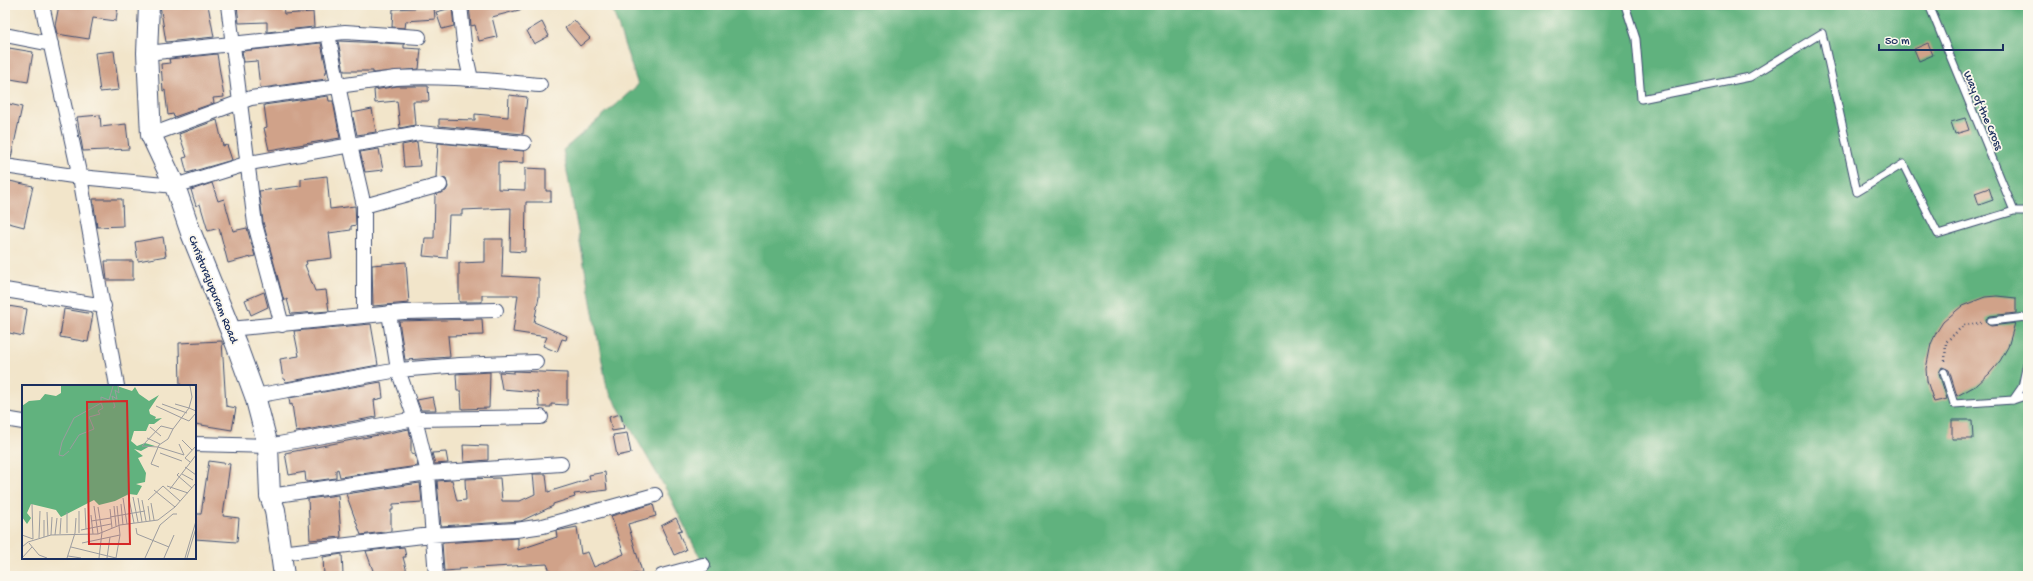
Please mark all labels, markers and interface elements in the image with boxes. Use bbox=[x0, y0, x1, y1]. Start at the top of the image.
scale bar bbox=[1879, 26, 2003, 52]
text: 50 m bbox=[1885, 35, 1910, 49]
street label: Way of the Cross bbox=[1959, 69, 2005, 153]
street label: Christurajupuram Road bbox=[184, 234, 241, 346]
inset map bbox=[22, 385, 196, 559]

